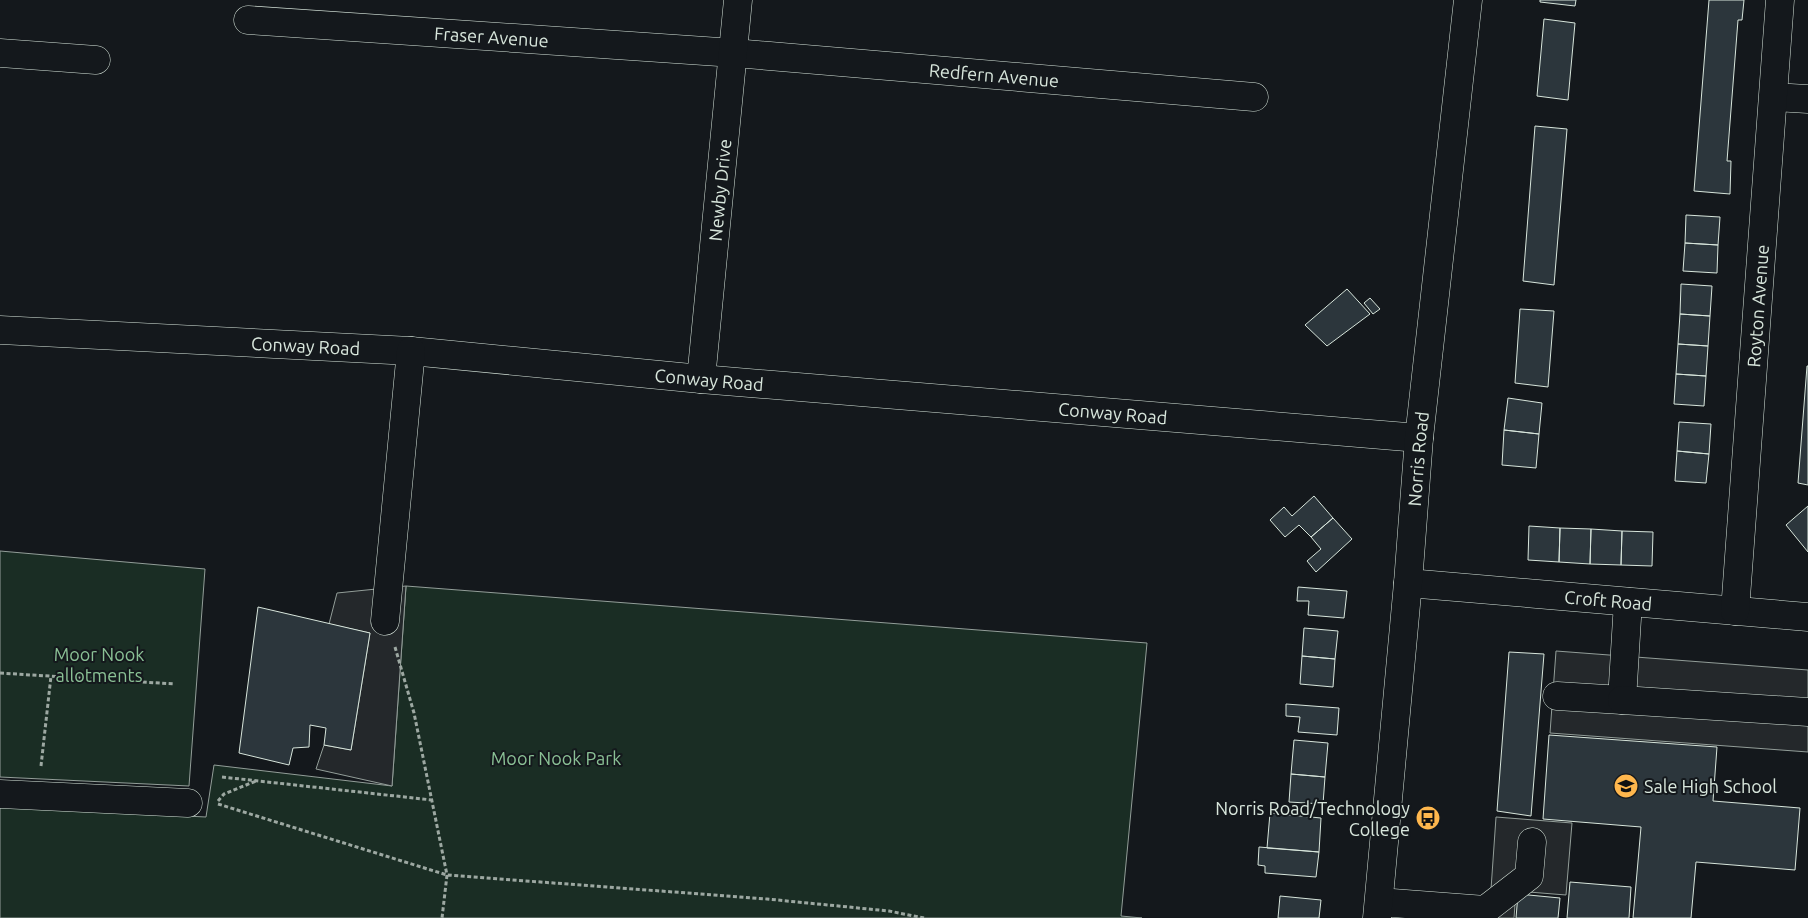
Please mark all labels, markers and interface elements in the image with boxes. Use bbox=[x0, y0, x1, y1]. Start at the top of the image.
street label: Fraser Avenue bbox=[434, 23, 549, 50]
street label: Redfern Avenue bbox=[928, 60, 1060, 90]
street label: Newby Drive bbox=[705, 138, 734, 242]
street label: Royton Avenue bbox=[1743, 244, 1772, 368]
street label: Conway Road bbox=[250, 333, 361, 358]
street label: Conway Road bbox=[654, 365, 764, 394]
street label: Conway Road bbox=[1057, 398, 1168, 427]
street label: Norris Road bbox=[1404, 410, 1432, 507]
street label: Croft Road bbox=[1564, 586, 1653, 614]
park label: Moor Nook allotments bbox=[54, 644, 144, 685]
park label: Moor Nook Park bbox=[491, 748, 621, 768]
school or university icon: Sale High School bbox=[1613, 773, 1639, 799]
place label: Sale High School bbox=[1644, 776, 1777, 796]
place label: Norris Road/Technology College bbox=[1215, 798, 1410, 839]
bus stop icon: Norris Road/Technology College bbox=[1415, 805, 1441, 831]

